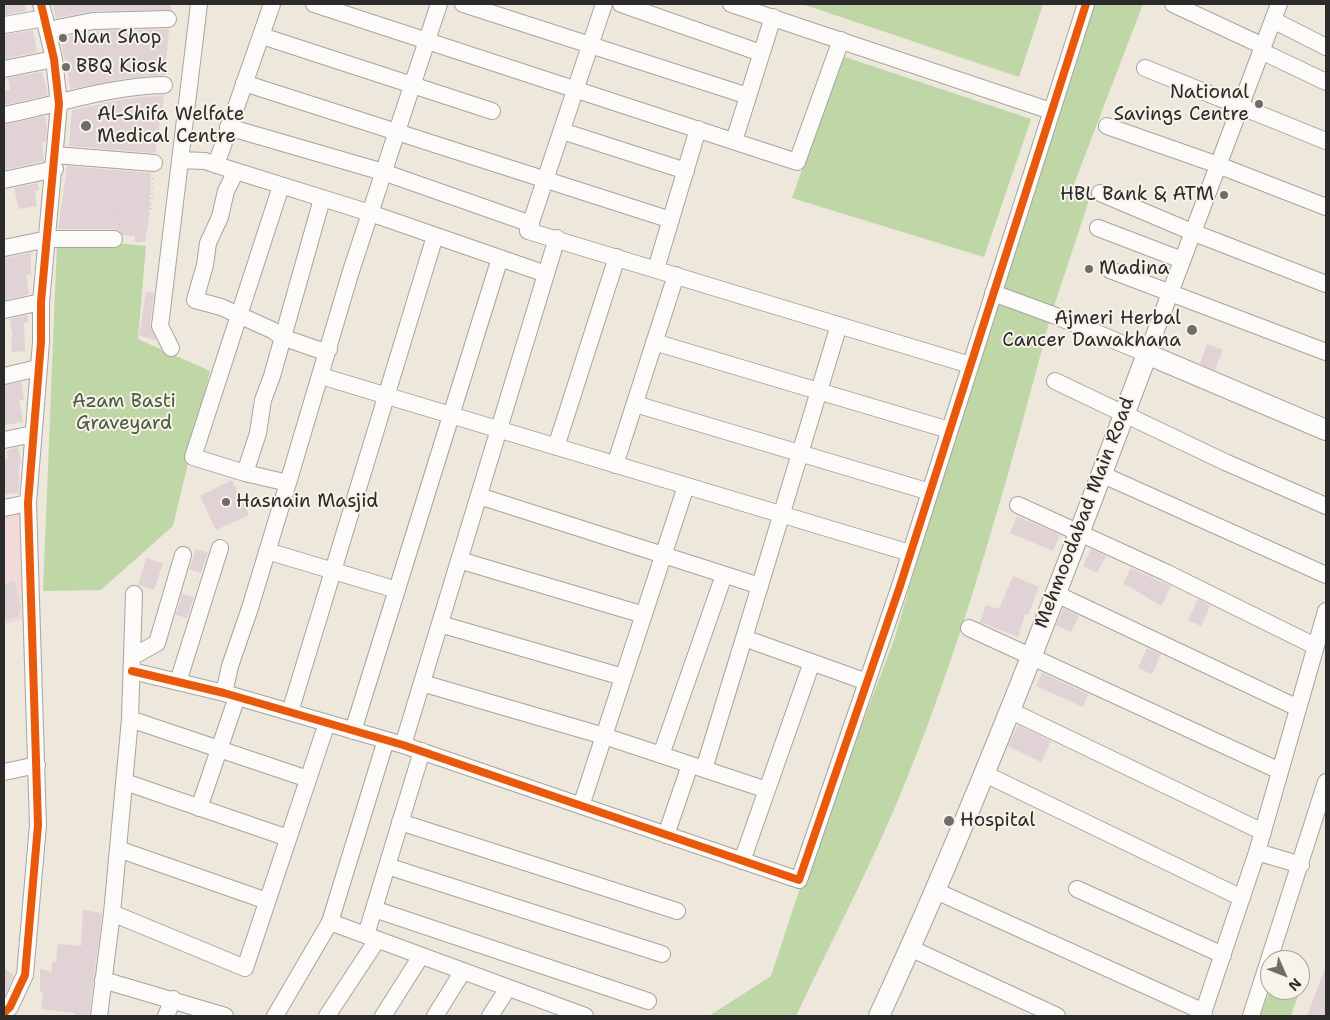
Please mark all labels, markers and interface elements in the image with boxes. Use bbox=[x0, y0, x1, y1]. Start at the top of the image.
place label: Nan Shop bbox=[73, 27, 161, 49]
marker: Nan Shop bbox=[57, 32, 69, 44]
place label: BBQ Kiosk bbox=[76, 56, 168, 78]
marker: BBQ Kiosk bbox=[60, 61, 72, 73]
place label: National Savings Centre bbox=[1113, 82, 1249, 126]
marker: National Savings Centre bbox=[1253, 98, 1265, 110]
place label: Al-Shifa Welfate Medical Centre bbox=[97, 104, 244, 148]
marker: Al-Shifa Welfate Medical Centre bbox=[79, 119, 93, 133]
place label: HBL Bank & ATM bbox=[1060, 184, 1214, 206]
marker: HBL Bank & ATM bbox=[1218, 189, 1230, 201]
place label: Madina bbox=[1099, 258, 1169, 280]
marker: Madina bbox=[1083, 263, 1095, 275]
place label: Ajmeri Herbal Cancer Dawakhana bbox=[1002, 308, 1181, 352]
marker: Ajmeri Herbal Cancer Dawakhana bbox=[1185, 323, 1199, 337]
park label: Azam Basti Graveyard bbox=[72, 391, 176, 435]
street label: Mehmoodabad Main Road bbox=[1030, 394, 1140, 632]
place label: Hasnain Masjid bbox=[236, 491, 378, 513]
marker: Hasnain Masjid bbox=[220, 496, 232, 508]
place label: Hospital bbox=[960, 810, 1035, 832]
marker: Hospital bbox=[942, 814, 956, 828]
north arrow bbox=[1260, 950, 1310, 1000]
text: N bbox=[1285, 974, 1305, 995]

